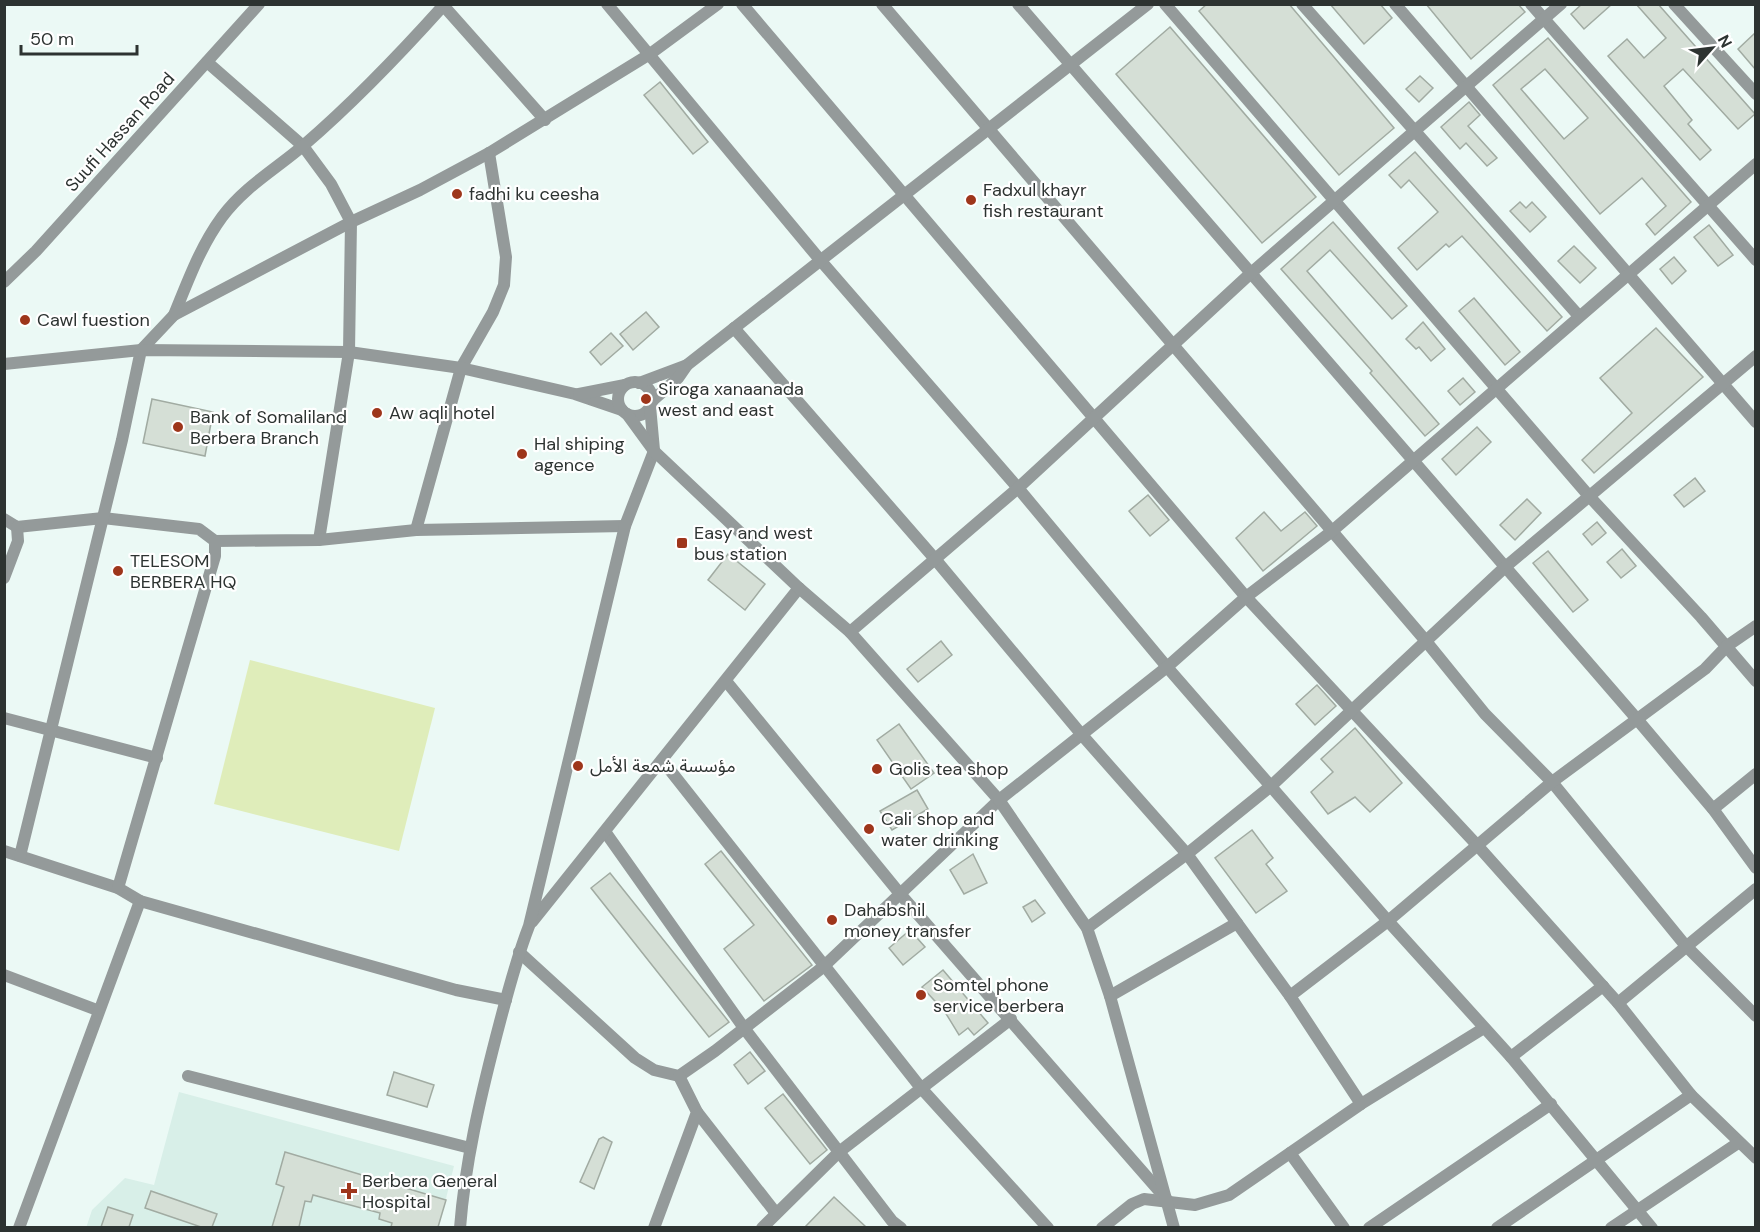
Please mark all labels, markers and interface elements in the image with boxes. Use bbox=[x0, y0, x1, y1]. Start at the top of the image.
scale bar bbox=[21, 18, 136, 56]
north arrow bbox=[1682, 18, 1742, 78]
text: 50 m bbox=[30, 27, 74, 51]
text: N bbox=[1713, 31, 1737, 51]
street label: Suufi Hassan Road bbox=[60, 67, 180, 197]
place label: Fadxul khayr fish restaurant bbox=[983, 178, 1104, 223]
place label: fadhi ku ceesha bbox=[469, 182, 599, 206]
marker: fadhi ku ceesha bbox=[450, 187, 464, 201]
marker: Fadxul khayr fish restaurant bbox=[964, 193, 978, 207]
place label: Cawl fuestion bbox=[37, 308, 150, 332]
marker: Cawl fuestion bbox=[18, 313, 32, 327]
place label: Siroga xanaanada west and east bbox=[658, 377, 804, 422]
marker: Siroga xanaanada west and east bbox=[639, 392, 653, 406]
place label: Aw aqli hotel bbox=[389, 401, 495, 425]
place label: Bank of Somaliland Berbera Branch bbox=[190, 405, 347, 450]
marker: Aw aqli hotel bbox=[370, 406, 384, 420]
marker: Bank of Somaliland Berbera Branch bbox=[171, 420, 185, 434]
place label: Hal shiping agence bbox=[534, 432, 625, 477]
marker: Hal shiping agence bbox=[515, 447, 529, 461]
place label: Easy and west bus station bbox=[694, 521, 813, 566]
marker: Easy and west bus station bbox=[675, 536, 689, 550]
place label: TELESOM BERBERA HQ bbox=[130, 549, 236, 594]
marker: TELESOM BERBERA HQ bbox=[111, 564, 125, 578]
place label: مؤسسة شمعة الأمل bbox=[590, 754, 736, 778]
place label: Golis tea shop bbox=[889, 757, 1008, 781]
marker: مؤسسة شمعة الأمل bbox=[571, 759, 585, 773]
marker: Golis tea shop bbox=[870, 762, 884, 776]
place label: Cali shop and water drinking bbox=[881, 807, 999, 852]
marker: Cali shop and water drinking bbox=[862, 822, 876, 836]
place label: Dahabshil money transfer bbox=[844, 898, 972, 943]
marker: Dahabshil money transfer bbox=[825, 913, 839, 927]
place label: Somtel phone service berbera bbox=[933, 973, 1064, 1018]
marker: Somtel phone service berbera bbox=[914, 988, 928, 1002]
place label: Berbera General Hospital bbox=[362, 1169, 497, 1214]
marker: Berbera General Hospital bbox=[340, 1182, 358, 1200]

